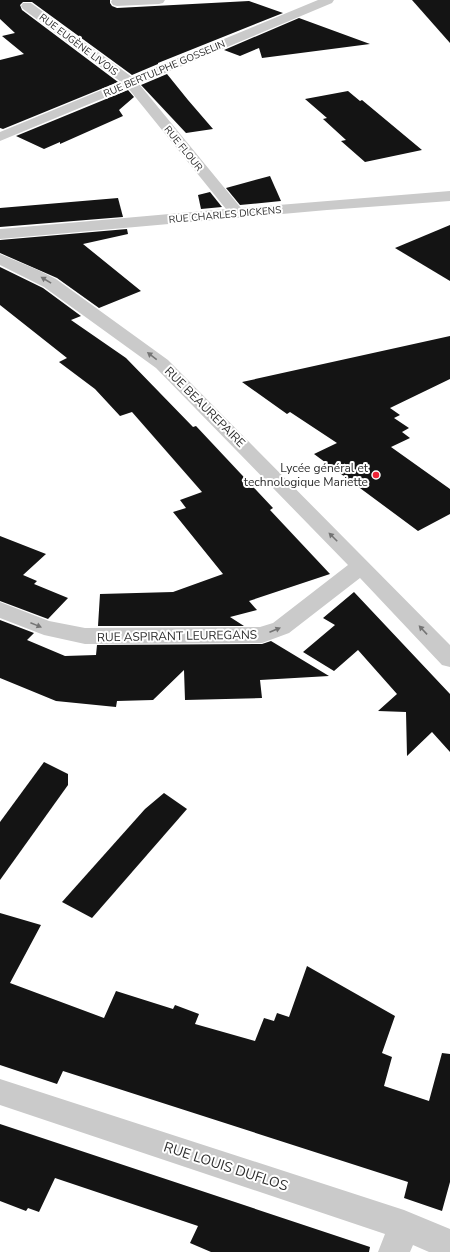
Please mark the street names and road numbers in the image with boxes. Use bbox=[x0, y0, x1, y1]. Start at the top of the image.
street label: RUE EUGÈNE LIVOIS bbox=[36, 10, 121, 79]
street label: RUE BERTULPHE GOSSELIN bbox=[101, 37, 227, 101]
street label: RUE FLOUR bbox=[161, 123, 206, 174]
street label: RUE CHARLES DICKENS bbox=[168, 203, 282, 227]
street label: RUE BEAUREPAIRE bbox=[161, 363, 249, 451]
street label: RUE ASPIRANT LEUREGANS bbox=[97, 627, 257, 645]
street label: RUE LOUIS DUFLOS bbox=[161, 1137, 291, 1196]

